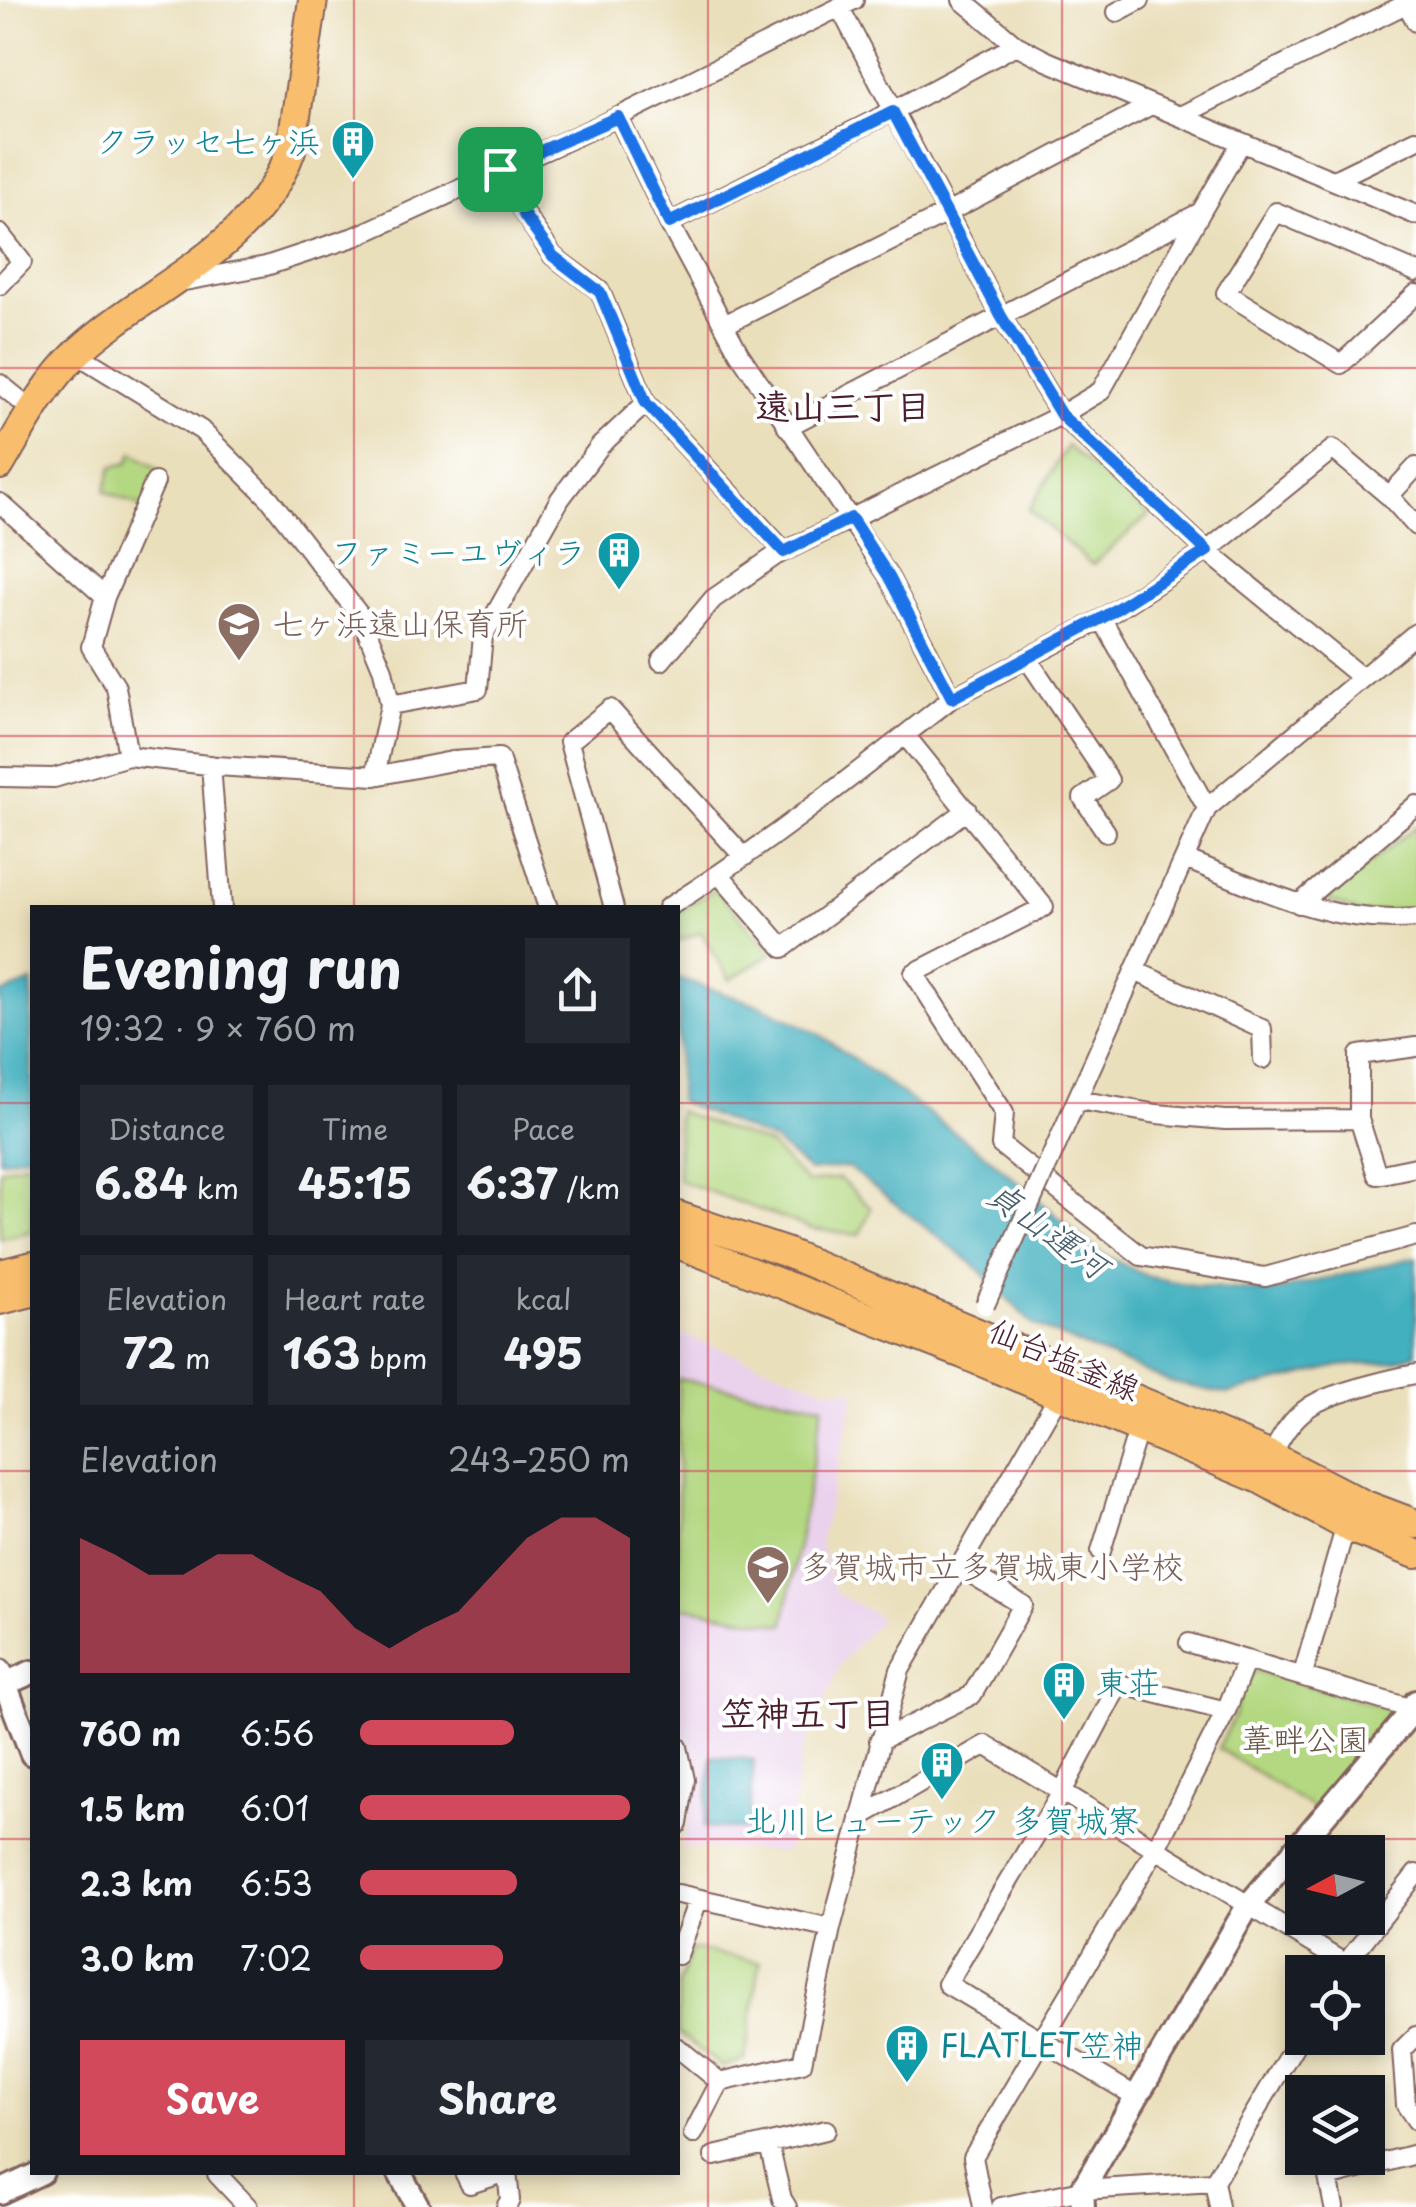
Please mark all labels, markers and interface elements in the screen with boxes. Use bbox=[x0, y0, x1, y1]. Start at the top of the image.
place label: クラッセ七ヶ浜 bbox=[96, 116, 320, 164]
building icon: クラッセ七ヶ浜 bbox=[330, 119, 376, 180]
pin bbox=[458, 127, 543, 212]
icon: arrive bbox=[473, 142, 528, 197]
district label: 遠山三丁目 bbox=[755, 378, 931, 431]
place label: ファミーユヴィラ bbox=[331, 527, 586, 575]
building icon: ファミーユヴィラ bbox=[596, 530, 642, 591]
place label: 七ヶ浜遠山保育所 bbox=[272, 598, 528, 646]
school or university icon: 七ヶ浜遠山保育所 bbox=[216, 601, 262, 662]
text: Evening run bbox=[80, 925, 402, 1008]
button: share bbox=[525, 938, 630, 1043]
text: 19:32 · 9 × 760 m bbox=[80, 1004, 356, 1052]
text: Distance bbox=[108, 1107, 225, 1150]
text: Time bbox=[322, 1107, 388, 1150]
text: Pace bbox=[512, 1107, 575, 1150]
text: 6.84 bbox=[94, 1150, 188, 1213]
text: 45:15 bbox=[298, 1150, 412, 1213]
text: 6:37 bbox=[467, 1150, 557, 1213]
water label: 貞山運河 bbox=[976, 1165, 1125, 1293]
text: km bbox=[188, 1166, 239, 1209]
text: /km bbox=[557, 1166, 620, 1209]
text: Elevation bbox=[106, 1277, 227, 1320]
text: Heart rate bbox=[284, 1277, 426, 1320]
text: kcal bbox=[515, 1277, 571, 1320]
street label: 仙台塩釜線 bbox=[982, 1305, 1148, 1412]
text: 72 bbox=[123, 1320, 176, 1383]
text: 163 bbox=[283, 1320, 360, 1383]
text: 495 bbox=[503, 1320, 583, 1383]
text: m bbox=[176, 1336, 210, 1379]
text: bpm bbox=[360, 1336, 427, 1379]
text: Elevation bbox=[80, 1435, 218, 1483]
text: 243–250 m bbox=[448, 1435, 630, 1483]
place label: 多賀城市立多賀城東小学校 bbox=[800, 1541, 1184, 1589]
school or university icon: 多賀城市立多賀城東小学校 bbox=[745, 1544, 791, 1605]
place label: 東荘 bbox=[1096, 1657, 1160, 1705]
building icon: 東荘 bbox=[1041, 1660, 1087, 1721]
district label: 笠神五丁目 bbox=[720, 1685, 896, 1738]
text: 760 m bbox=[80, 1709, 181, 1757]
text: 6:56 bbox=[240, 1709, 314, 1757]
park label: 葦畔公園 bbox=[1241, 1714, 1369, 1762]
building icon: 北川ヒューテック 多賀城寮 bbox=[919, 1740, 965, 1801]
text: 1.5 km bbox=[80, 1784, 185, 1832]
text: 6:01 bbox=[240, 1784, 309, 1832]
place label: 北川ヒューテック 多賀城寮 bbox=[745, 1795, 1139, 1843]
north arrow bbox=[1285, 1835, 1385, 1935]
map controls bbox=[1285, 1835, 1385, 2175]
text: 2.3 km bbox=[80, 1859, 193, 1907]
text: 6:53 bbox=[240, 1859, 313, 1907]
text: 3.0 km bbox=[80, 1934, 195, 1982]
text: 7:02 bbox=[240, 1934, 312, 1982]
button: locate bbox=[1285, 1955, 1385, 2055]
place label: FLATLET笠神 bbox=[940, 2020, 1144, 2068]
building icon: FLATLET笠神 bbox=[884, 2023, 930, 2084]
button: Save bbox=[80, 2040, 345, 2155]
button: Share bbox=[365, 2040, 630, 2155]
button: layers bbox=[1285, 2075, 1385, 2175]

